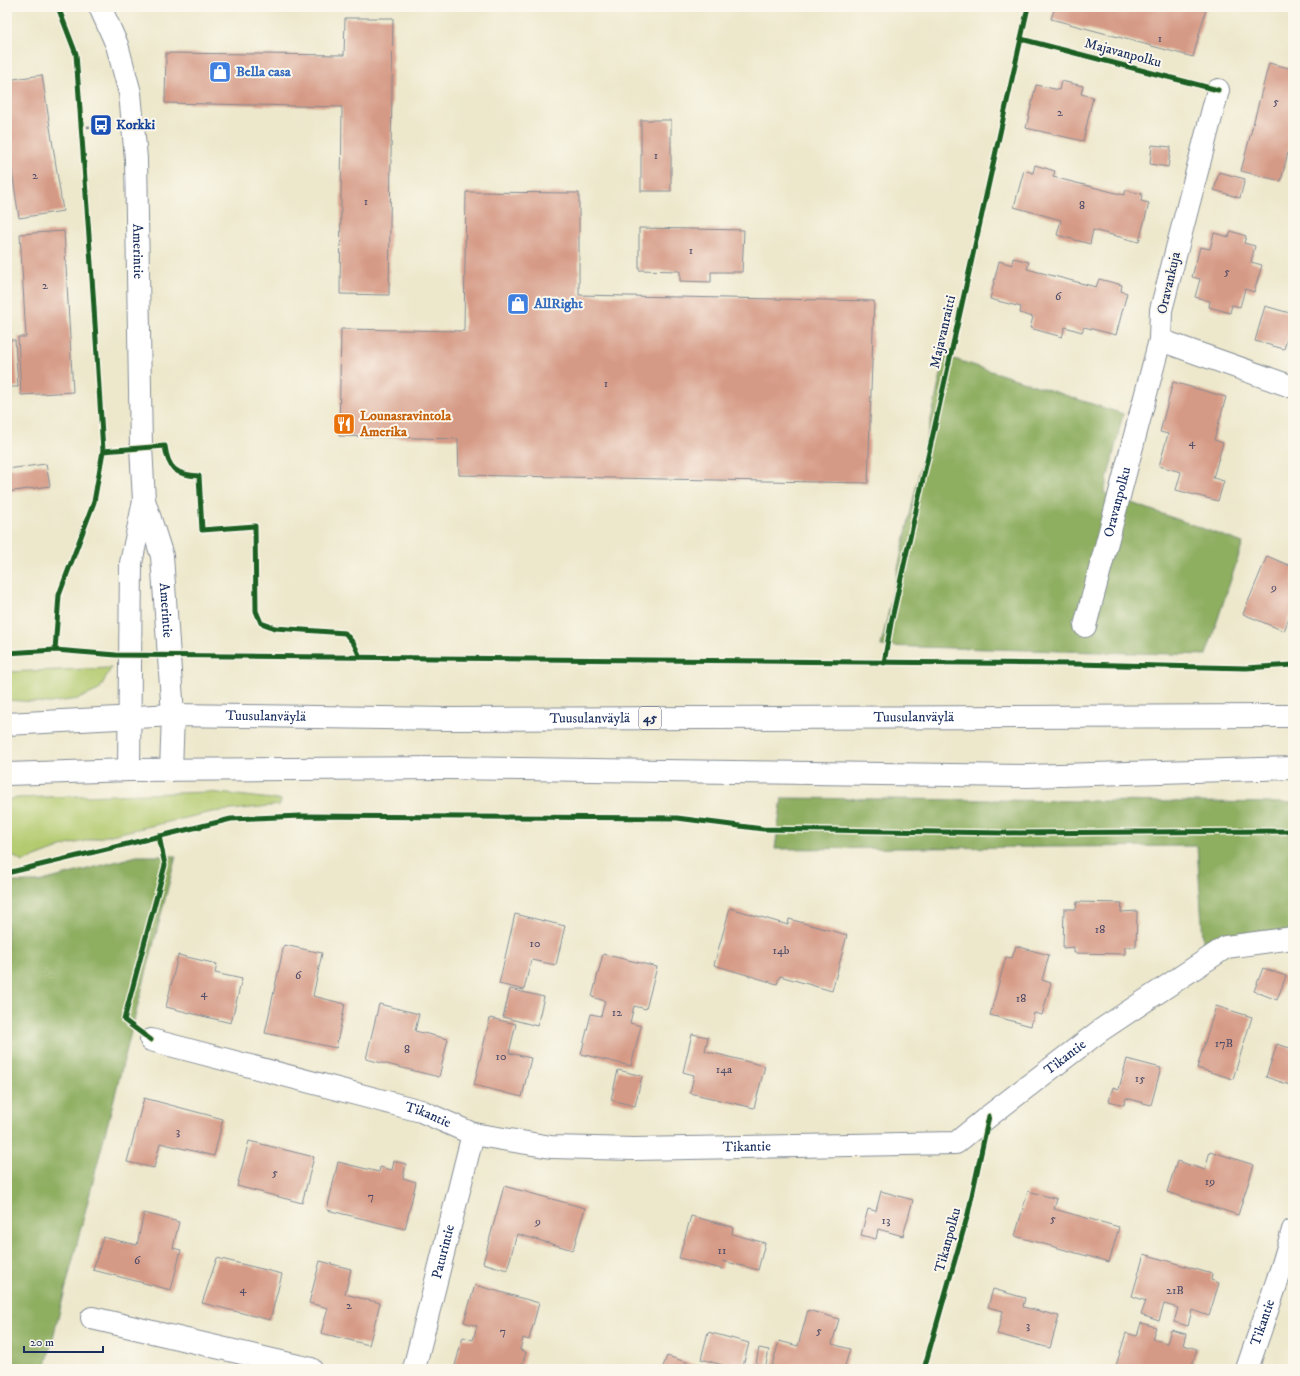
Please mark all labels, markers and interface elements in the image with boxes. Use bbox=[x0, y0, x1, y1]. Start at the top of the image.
house number: 1 bbox=[1158, 31, 1162, 46]
street label: Majavanpolku bbox=[1082, 34, 1164, 72]
shop icon: Bella casa bbox=[207, 59, 233, 85]
place label: Bella casa bbox=[236, 63, 292, 81]
house number: 5 bbox=[1273, 94, 1279, 109]
house number: 2 bbox=[1057, 105, 1063, 120]
bus stop icon: Korkki bbox=[88, 112, 114, 138]
place label: Korkki bbox=[116, 116, 155, 134]
house number: 1 bbox=[654, 148, 658, 163]
house number: 2 bbox=[32, 168, 38, 183]
house number: 1 bbox=[364, 194, 368, 209]
house number: 8 bbox=[1079, 198, 1085, 213]
street label: Amerintie bbox=[128, 224, 147, 279]
house number: 1 bbox=[689, 243, 693, 258]
street label: Oravankuja bbox=[1153, 250, 1185, 316]
house number: 5 bbox=[1224, 264, 1230, 279]
house number: 2 bbox=[42, 278, 48, 293]
house number: 6 bbox=[1055, 289, 1062, 304]
shop icon: AllRight bbox=[505, 291, 531, 317]
street label: Majavanraitti bbox=[926, 293, 960, 370]
place label: AllRight bbox=[533, 295, 583, 313]
house number: 1 bbox=[604, 376, 608, 391]
place label: Lounasravintola Amerika bbox=[359, 407, 452, 441]
restaurant icon: Lounasravintola Amerika bbox=[331, 411, 357, 437]
house number: 4 bbox=[1189, 435, 1197, 450]
street label: Oravanpolku bbox=[1100, 465, 1135, 539]
house number: 9 bbox=[1270, 580, 1277, 595]
street label: Amerintie bbox=[155, 582, 177, 639]
street label: Tuusulanväylä bbox=[225, 707, 306, 726]
road number: 45 bbox=[639, 707, 661, 729]
street label: Tuusulanväylä bbox=[873, 708, 954, 726]
street label: Tuusulanväylä bbox=[549, 709, 630, 728]
house number: 18 bbox=[1095, 922, 1105, 937]
house number: 10 bbox=[530, 936, 540, 951]
house number: 14b bbox=[773, 943, 790, 958]
house number: 6 bbox=[295, 968, 302, 983]
house number: 4 bbox=[201, 986, 209, 1001]
house number: 18 bbox=[1016, 991, 1026, 1006]
house number: 12 bbox=[612, 1005, 622, 1020]
street label: Tikantie bbox=[1041, 1035, 1090, 1079]
house number: 17B bbox=[1215, 1036, 1233, 1051]
house number: 8 bbox=[404, 1042, 410, 1057]
house number: 10 bbox=[496, 1049, 506, 1064]
house number: 14a bbox=[716, 1062, 733, 1077]
house number: 15 bbox=[1135, 1071, 1145, 1086]
street label: Tikantie bbox=[403, 1098, 454, 1132]
house number: 3 bbox=[176, 1124, 180, 1139]
street label: Tikantie bbox=[723, 1137, 771, 1156]
house number: 5 bbox=[272, 1165, 278, 1180]
house number: 19 bbox=[1205, 1174, 1215, 1189]
house number: 7 bbox=[368, 1189, 374, 1204]
street label: Tikanpolku bbox=[931, 1206, 965, 1274]
house number: 5 bbox=[1050, 1211, 1056, 1226]
house number: 13 bbox=[882, 1213, 890, 1228]
house number: 9 bbox=[534, 1214, 541, 1229]
street label: Paturintie bbox=[428, 1222, 459, 1281]
house number: 11 bbox=[718, 1243, 726, 1258]
house number: 6 bbox=[134, 1253, 141, 1268]
house number: 4 bbox=[240, 1282, 248, 1297]
house number: 21B bbox=[1166, 1283, 1184, 1298]
street label: Tikantie bbox=[1247, 1297, 1279, 1348]
house number: 2 bbox=[346, 1298, 352, 1313]
house number: 3 bbox=[1026, 1318, 1030, 1333]
house number: 5 bbox=[816, 1323, 822, 1338]
house number: 7 bbox=[500, 1324, 506, 1339]
scale bar bbox=[24, 1328, 103, 1354]
text: 20 m bbox=[30, 1335, 54, 1350]

